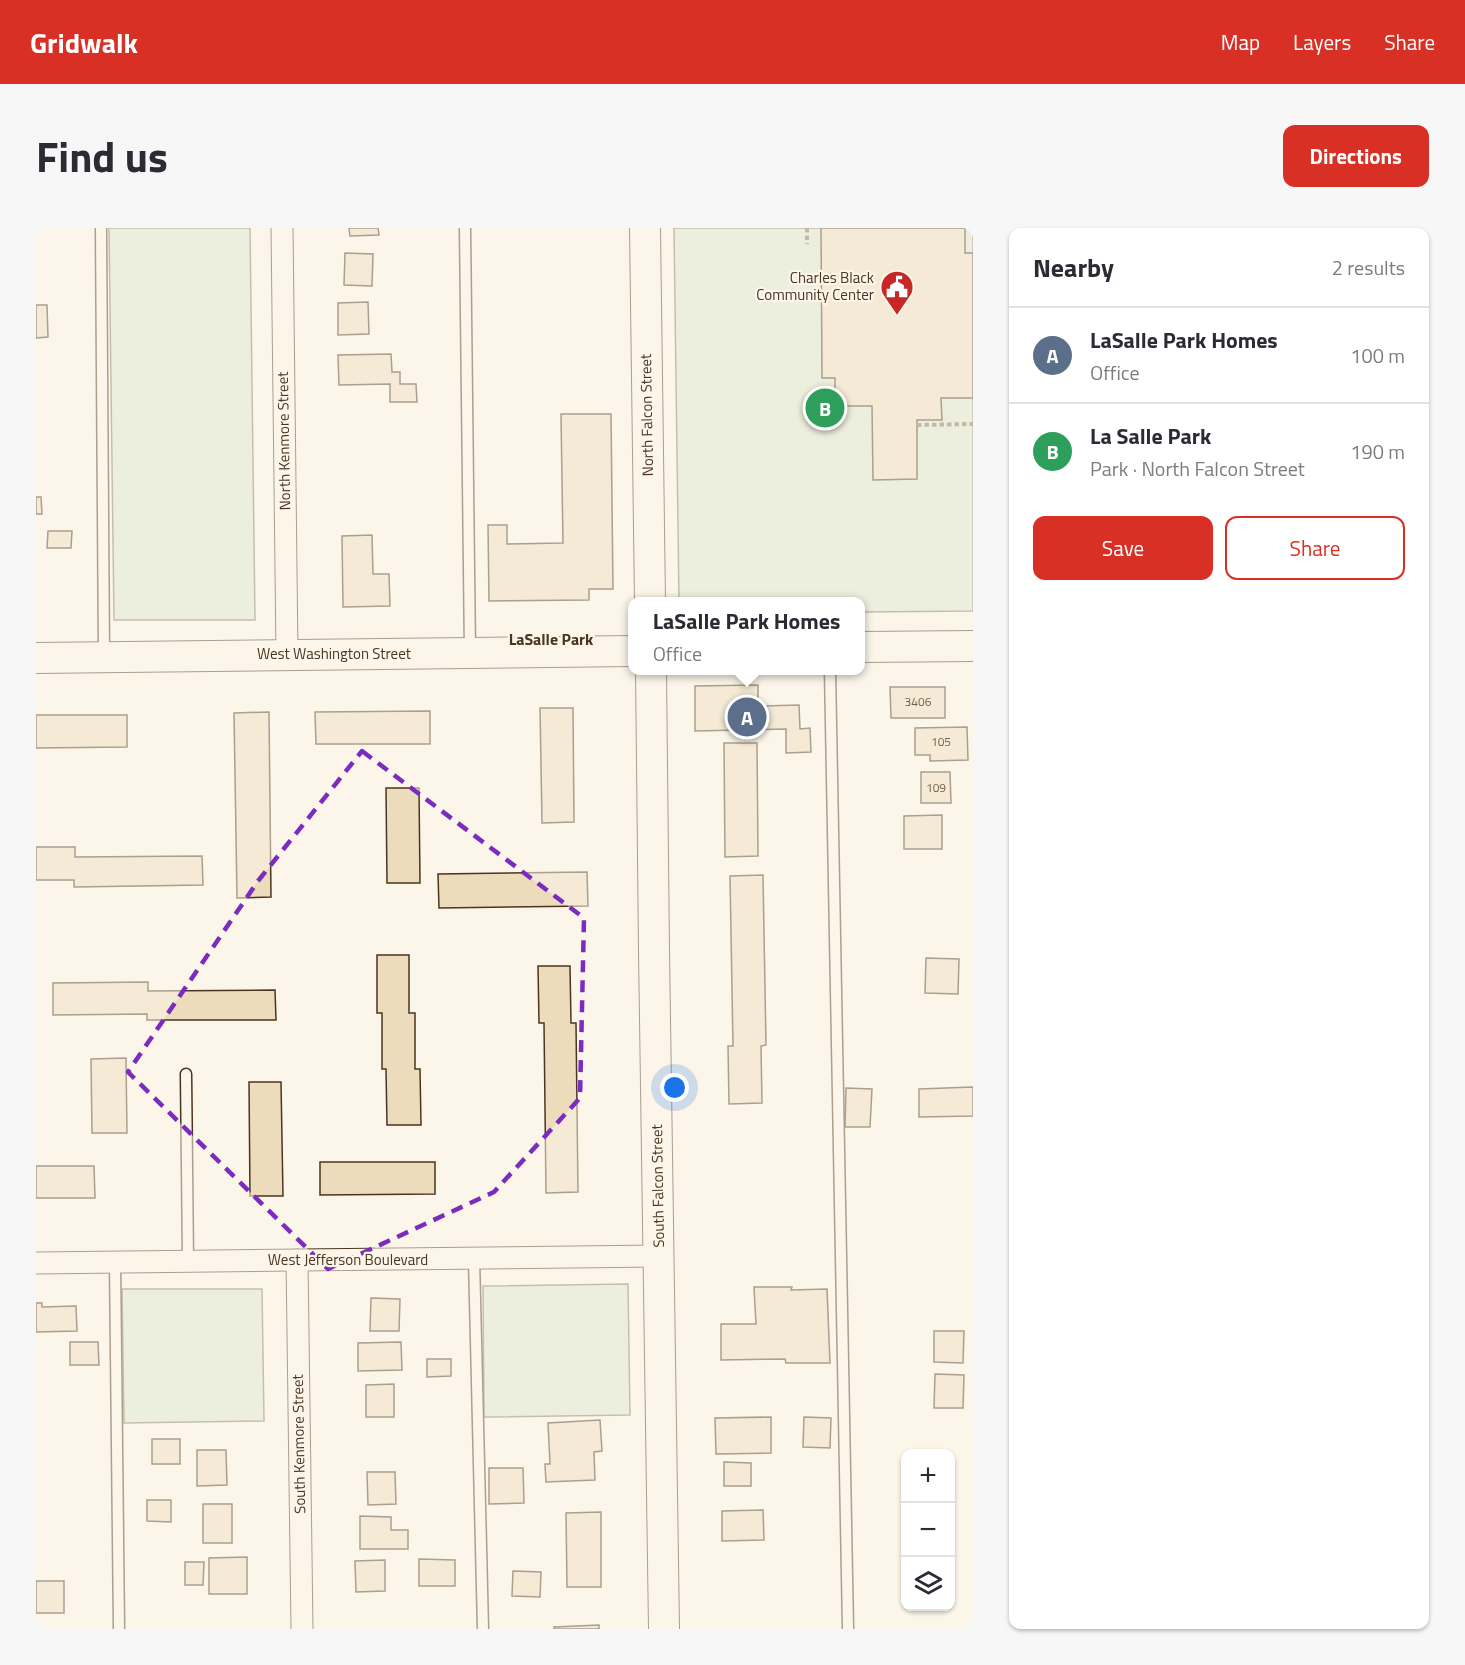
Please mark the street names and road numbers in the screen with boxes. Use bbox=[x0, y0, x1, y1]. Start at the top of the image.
street label: North Falcon Street bbox=[634, 353, 659, 476]
street label: North Kenmore Street bbox=[271, 371, 296, 511]
street label: West Washington Street bbox=[257, 642, 412, 665]
street label: South Falcon Street bbox=[645, 1123, 670, 1248]
street label: West Jefferson Boulevard bbox=[268, 1248, 428, 1271]
street label: South Kenmore Street bbox=[286, 1373, 311, 1514]

